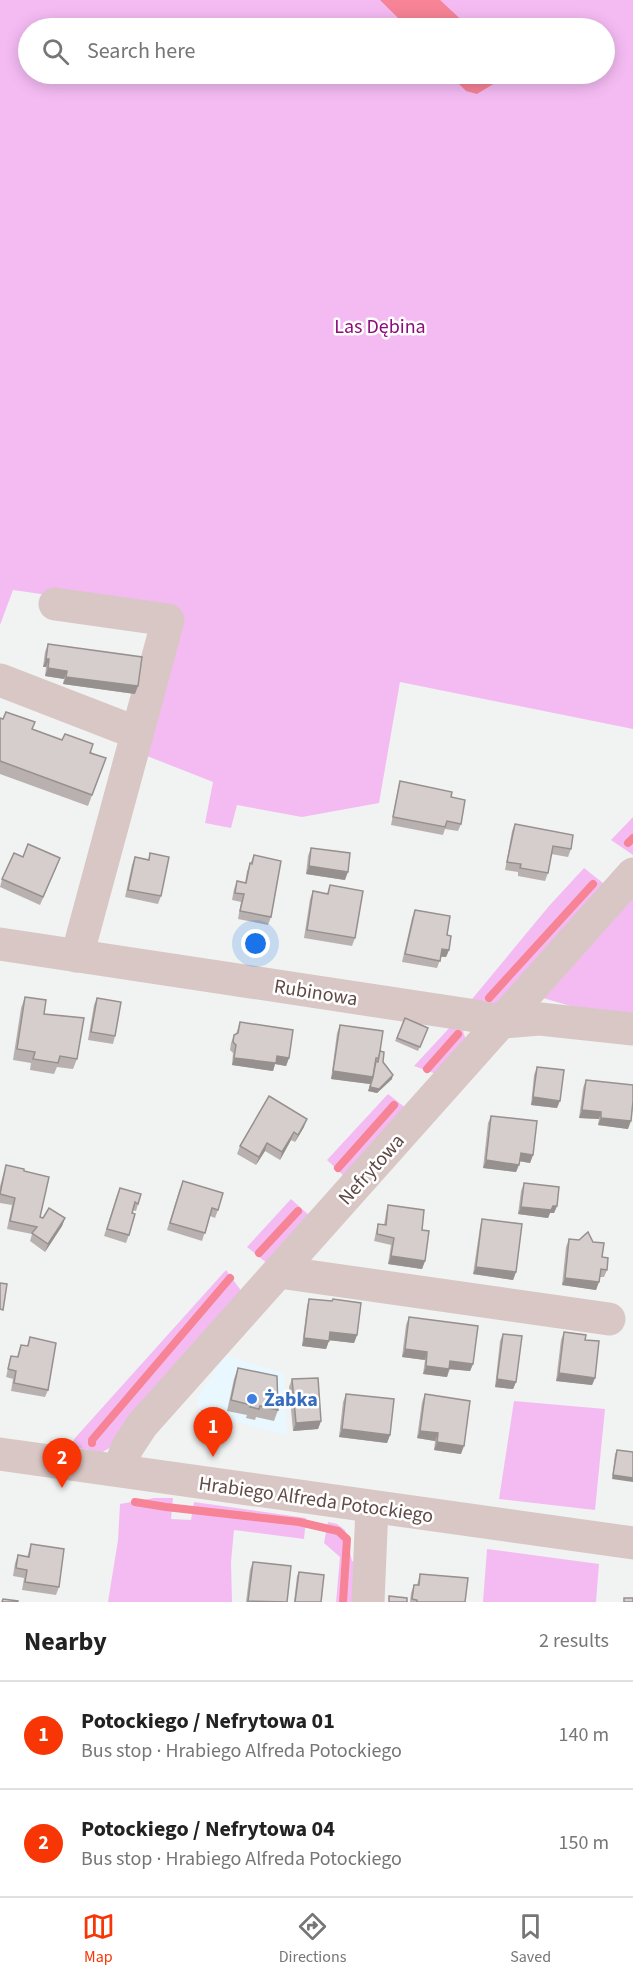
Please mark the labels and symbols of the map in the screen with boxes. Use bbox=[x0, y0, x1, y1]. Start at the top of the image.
park label: Las Dębina bbox=[334, 313, 426, 341]
your location bbox=[241, 929, 270, 958]
street label: Rubinowa bbox=[272, 973, 360, 1013]
street label: Nefrytowa bbox=[332, 1128, 411, 1211]
place label: Żabka bbox=[264, 1386, 318, 1414]
marker: Żabka bbox=[245, 1392, 259, 1406]
pin: 1 bbox=[194, 1408, 232, 1457]
pin: 2 bbox=[42, 1438, 82, 1488]
street label: Hrabiego Alfreda Potockiego bbox=[197, 1470, 435, 1530]

